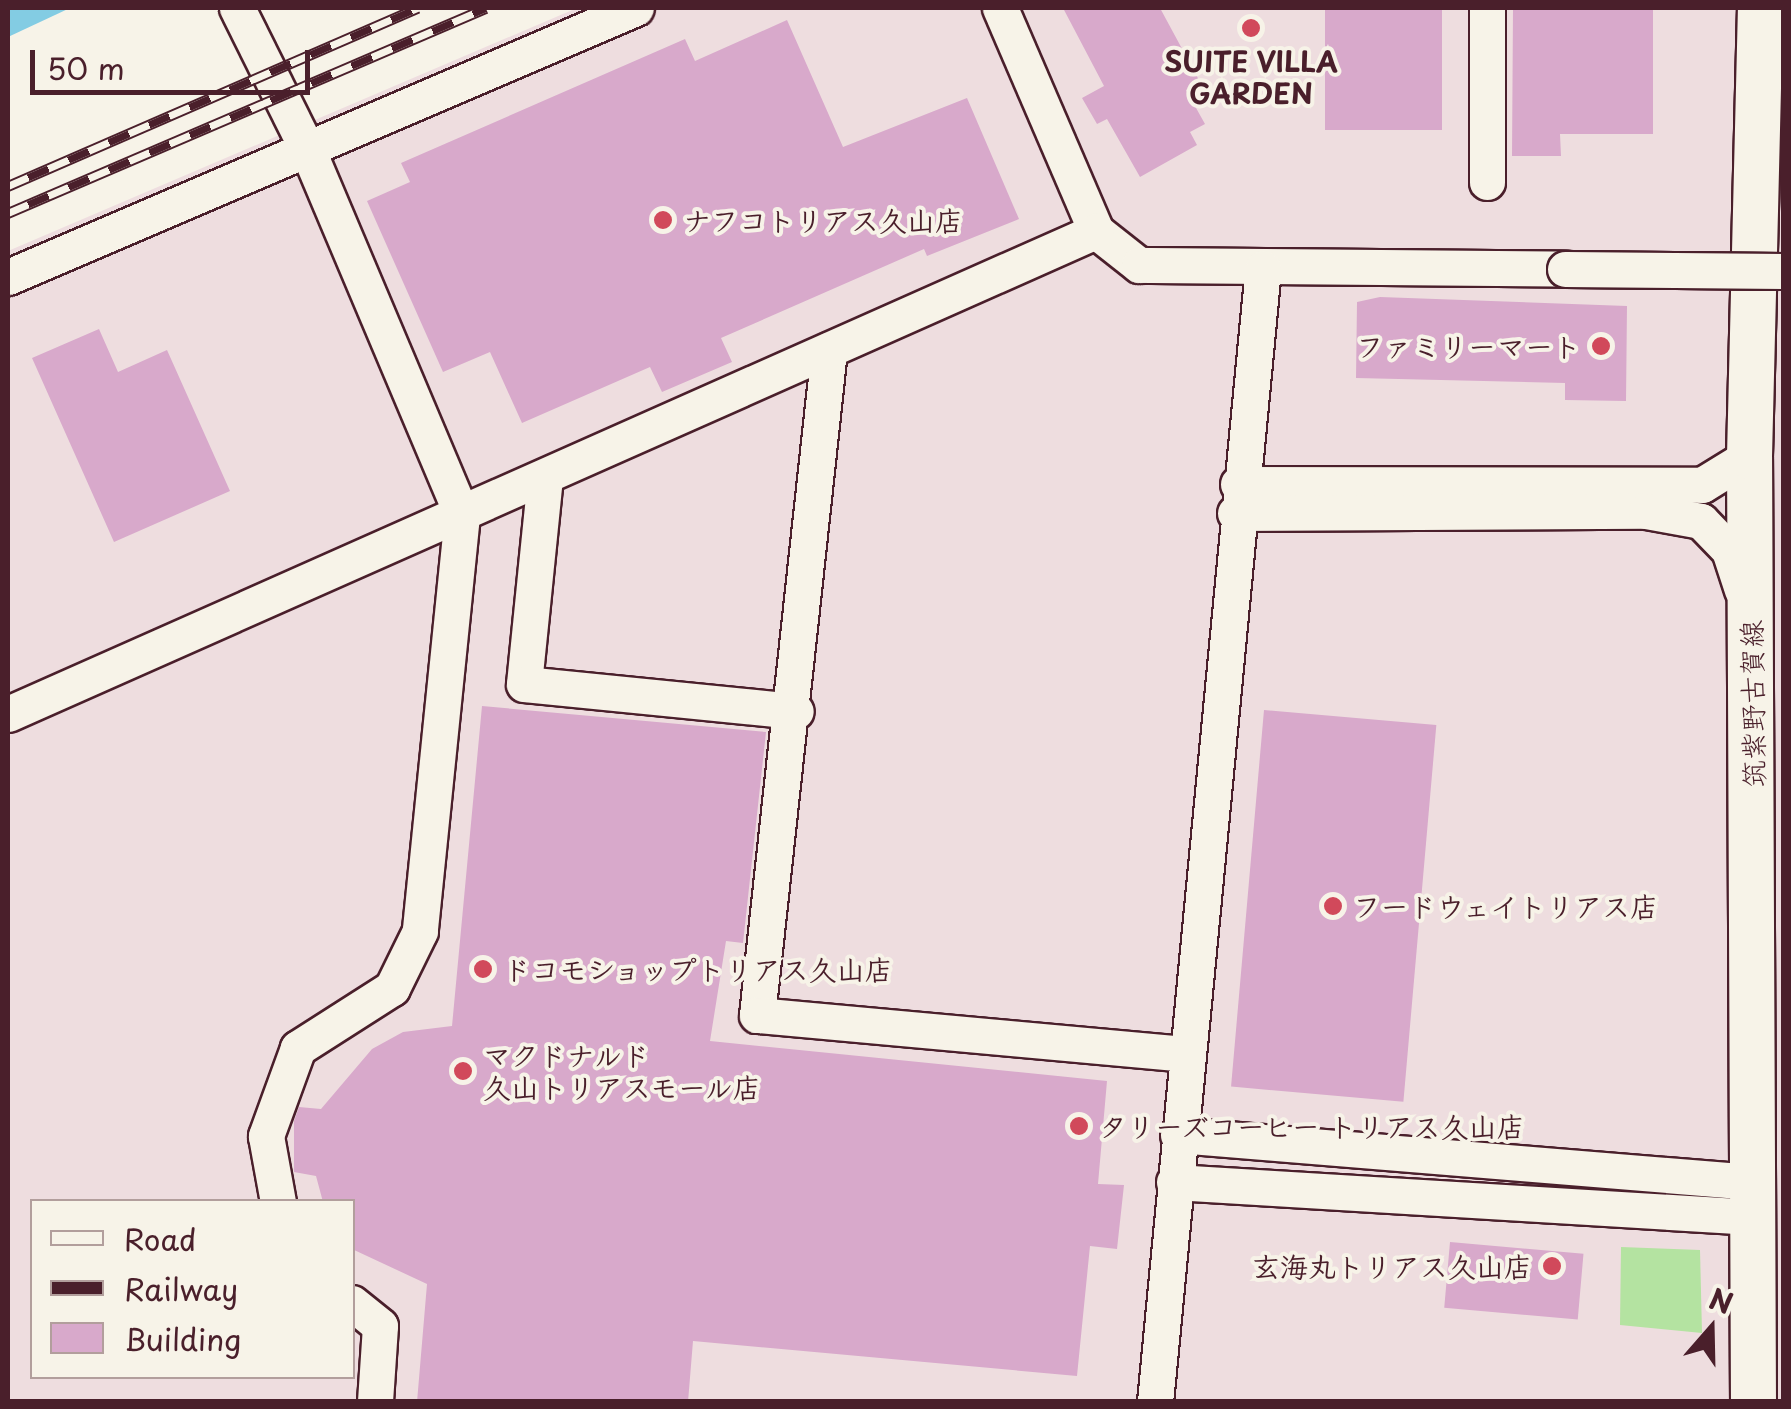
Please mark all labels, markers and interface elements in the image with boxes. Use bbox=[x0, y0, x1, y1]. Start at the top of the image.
marker: SUITE VILLA GARDEN bbox=[1240, 17, 1262, 39]
scale bar bbox=[35, 30, 315, 92]
place label: SUITE VILLA GARDEN bbox=[1163, 44, 1339, 110]
text: 50 m bbox=[47, 45, 125, 90]
place label: ナフコトリアス久山店 bbox=[683, 203, 963, 237]
marker: ナフコトリアス久山店 bbox=[652, 209, 674, 231]
place label: ファミリーマート bbox=[1357, 329, 1581, 363]
marker: ファミリーマート bbox=[1590, 335, 1612, 357]
street label: 筑紫野古賀線 bbox=[1734, 620, 1770, 788]
place label: フードウェイトリアス店 bbox=[1353, 889, 1660, 923]
marker: フードウェイトリアス店 bbox=[1322, 895, 1344, 917]
place label: ドコモショップトリアス久山店 bbox=[503, 952, 895, 986]
marker: ドコモショップトリアス久山店 bbox=[472, 958, 494, 980]
place label: マクドナルド 久山トリアスモール店 bbox=[483, 1038, 763, 1104]
marker: マクドナルド 久山トリアスモール店 bbox=[452, 1060, 474, 1082]
place label: タリーズコーヒー トリアス久山店 bbox=[1099, 1109, 1527, 1143]
marker: タリーズコーヒー トリアス久山店 bbox=[1068, 1115, 1090, 1137]
legend bbox=[30, 1199, 355, 1379]
text: Road bbox=[124, 1216, 197, 1261]
place label: 玄海丸トリアス久山店 bbox=[1252, 1249, 1532, 1283]
marker: 玄海丸トリアス久山店 bbox=[1541, 1255, 1563, 1277]
text: Railway bbox=[124, 1266, 238, 1311]
text: N bbox=[1704, 1276, 1739, 1324]
north arrow bbox=[1661, 1279, 1761, 1379]
text: Building bbox=[124, 1316, 241, 1361]

